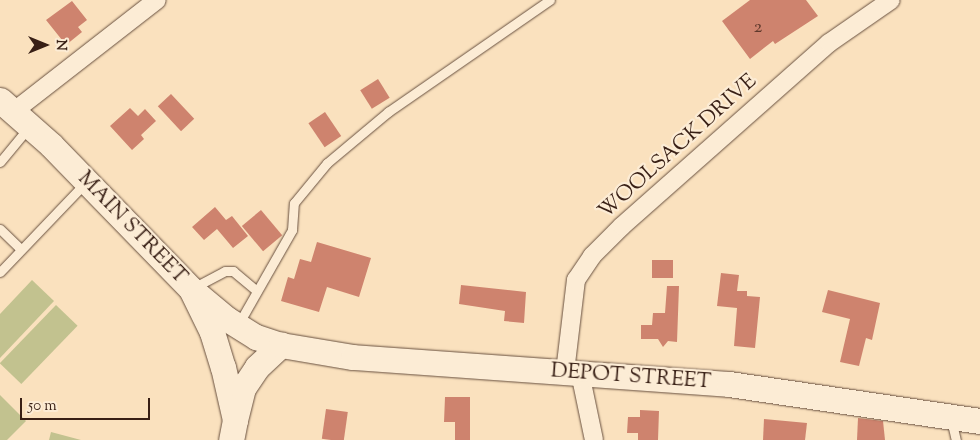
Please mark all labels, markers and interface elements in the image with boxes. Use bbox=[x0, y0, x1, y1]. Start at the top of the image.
house number: 2 bbox=[754, 17, 762, 39]
north arrow bbox=[20, 20, 70, 70]
text: N bbox=[50, 39, 70, 51]
street label: WOOLSACK DRIVE bbox=[594, 69, 762, 225]
street label: MAIN STREET bbox=[72, 166, 192, 290]
street label: DEPOT STREET bbox=[550, 359, 712, 395]
scale bar bbox=[22, 388, 152, 420]
text: 50 m bbox=[28, 396, 57, 417]

